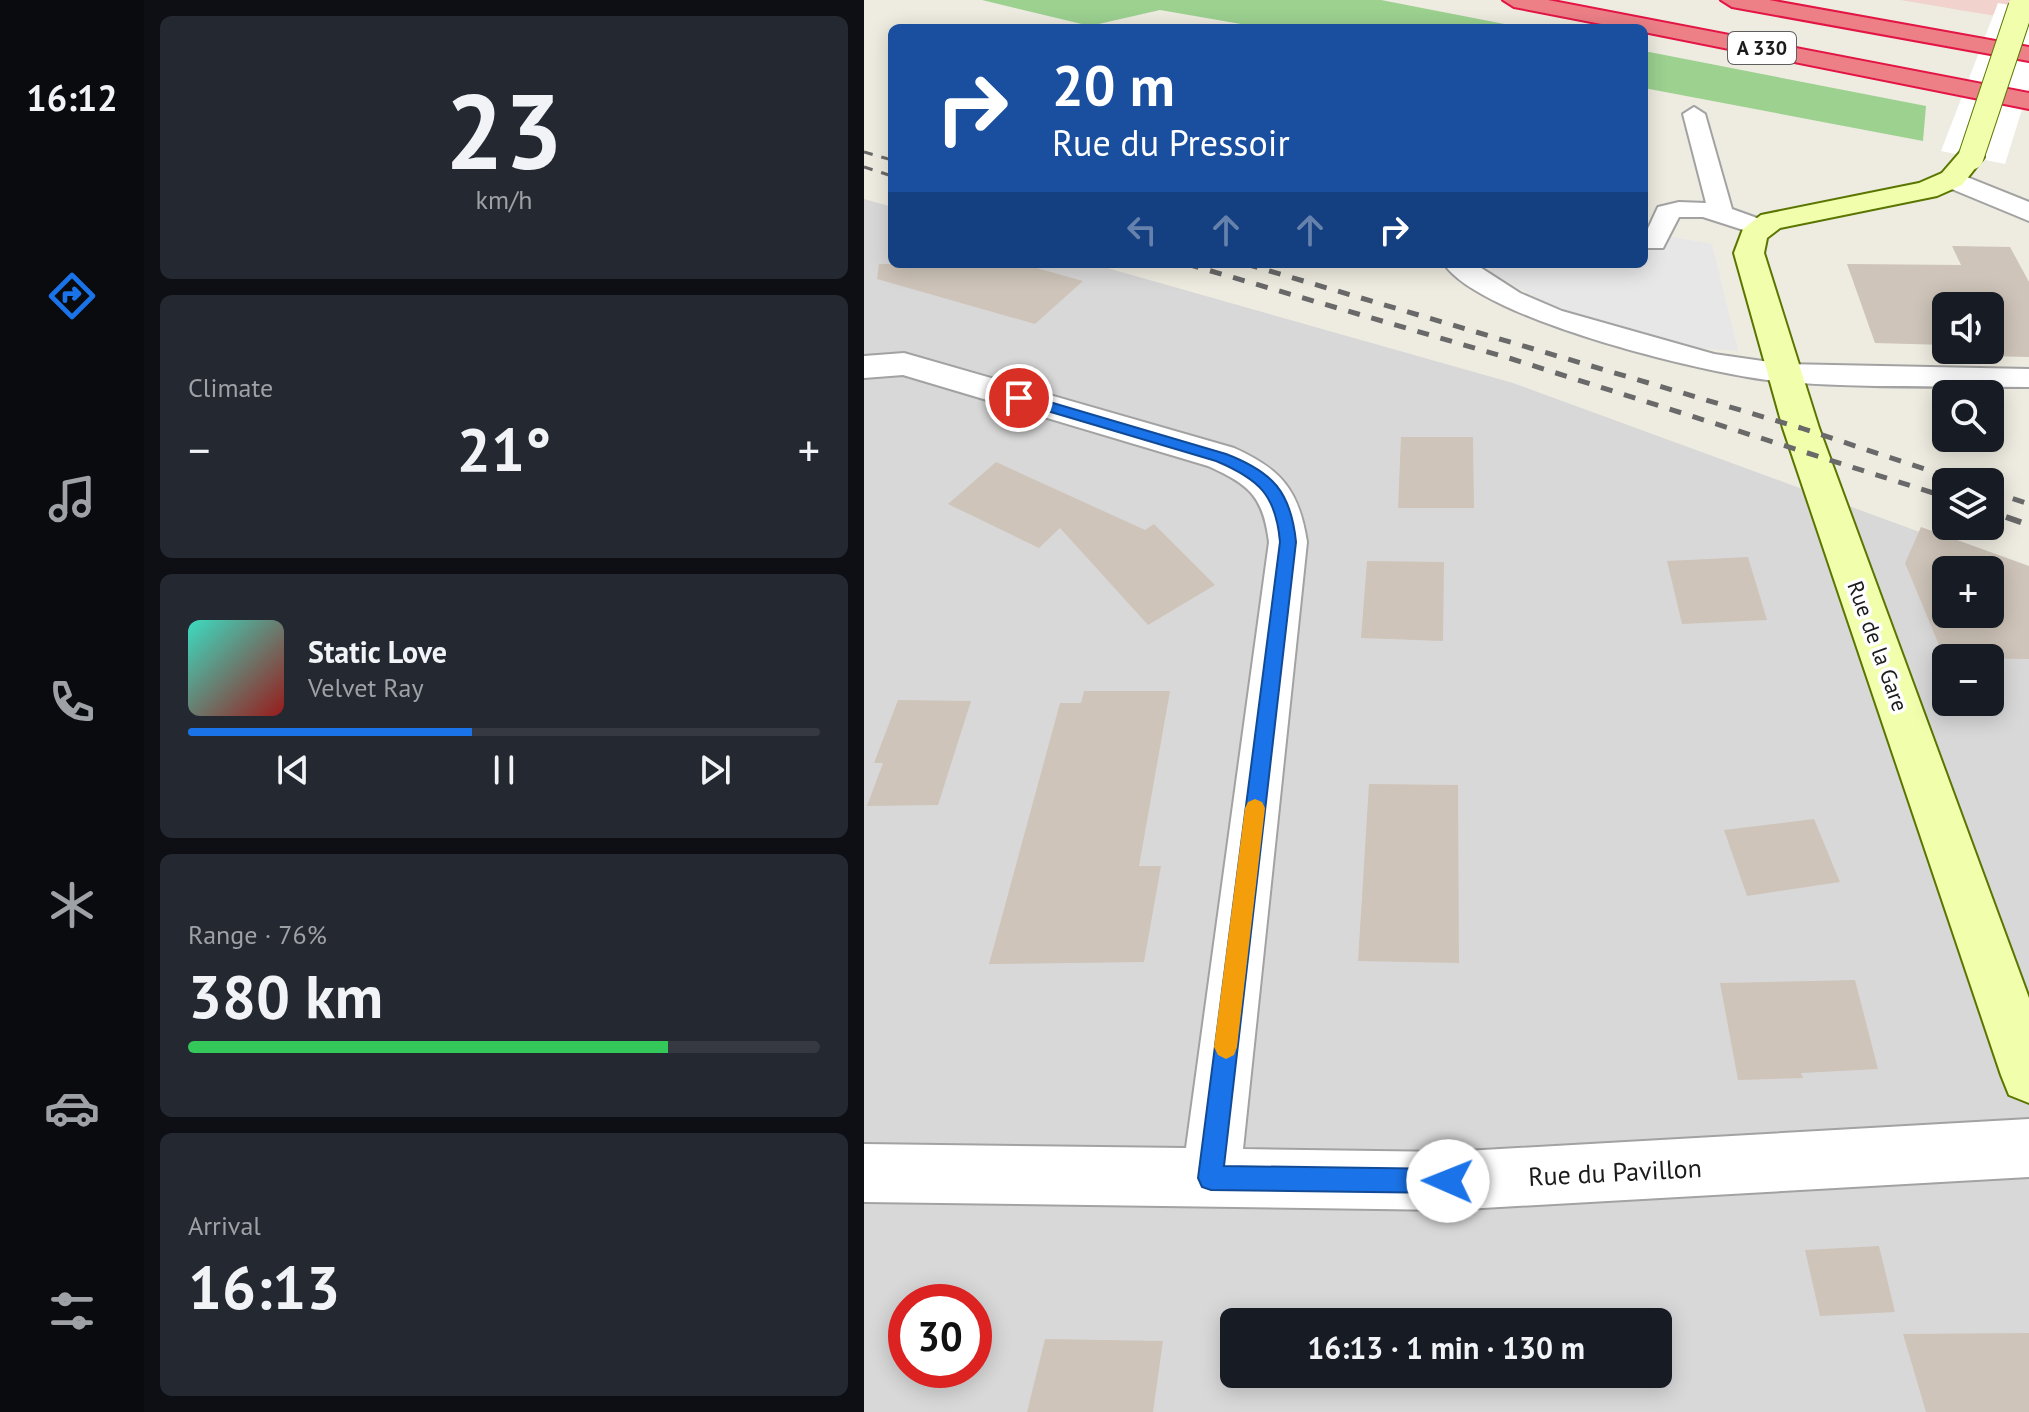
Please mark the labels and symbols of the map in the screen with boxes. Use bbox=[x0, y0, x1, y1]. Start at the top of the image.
road number: A 330 bbox=[1728, 32, 1796, 64]
pin bbox=[985, 364, 1053, 432]
street label: Rue de la Gare bbox=[1841, 577, 1915, 715]
position arrow bbox=[1406, 1139, 1490, 1223]
street label: Rue du Pavillon bbox=[1527, 1151, 1703, 1193]
speed limit sign: 30 bbox=[888, 1284, 992, 1388]

